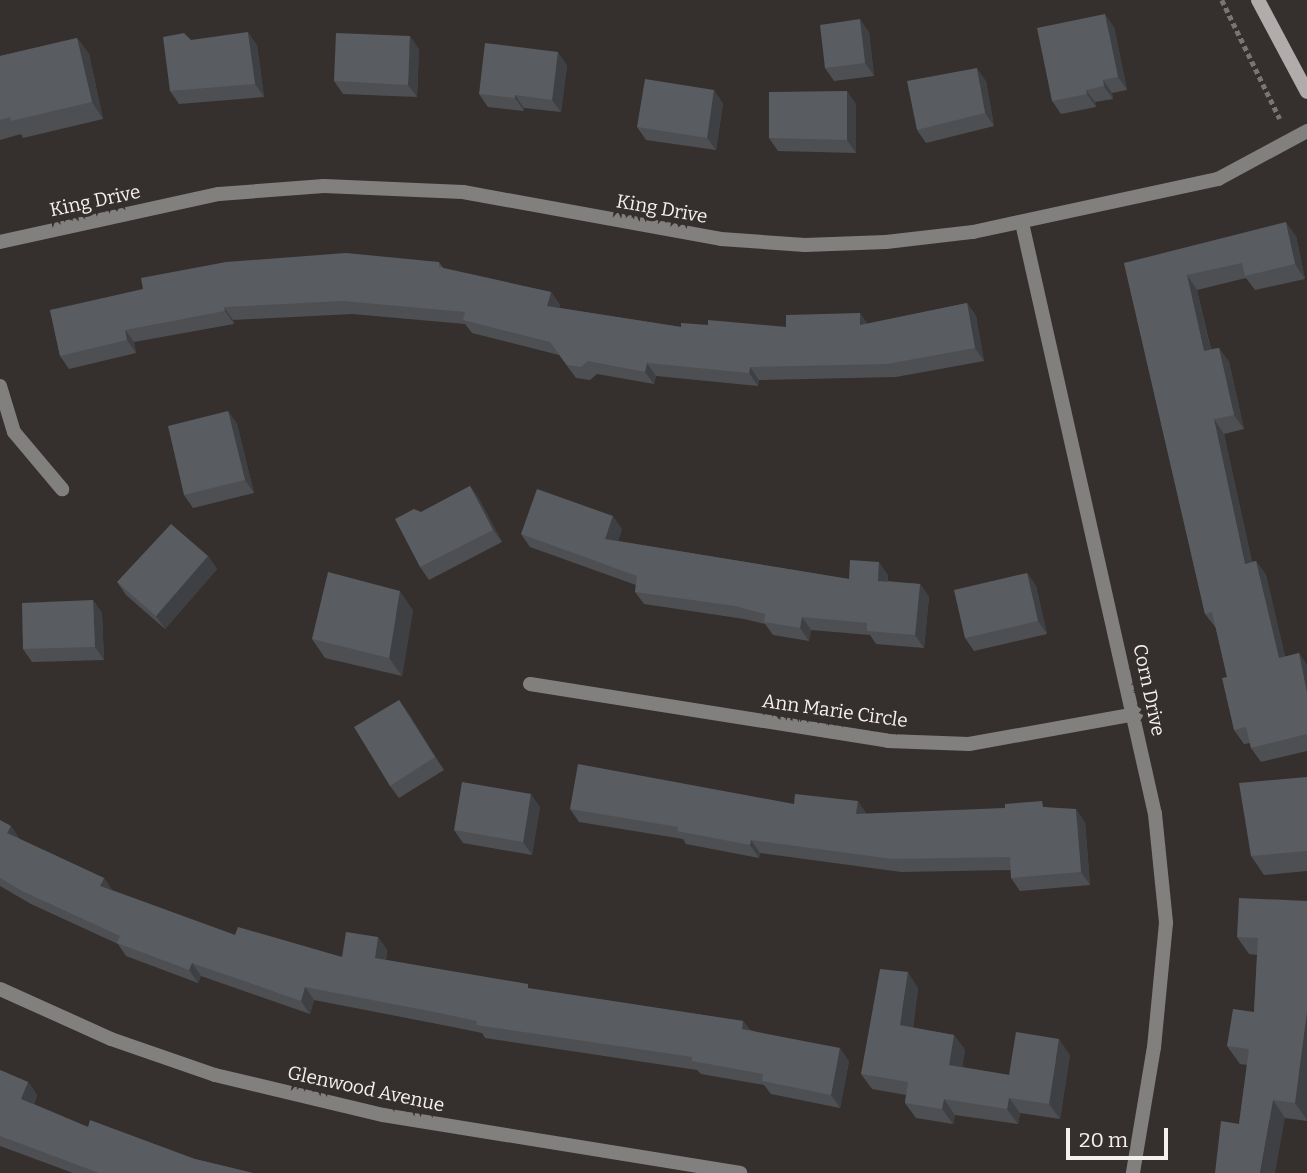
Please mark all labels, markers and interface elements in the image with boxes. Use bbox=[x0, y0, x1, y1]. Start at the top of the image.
street label: King Drive bbox=[48, 180, 142, 222]
street label: King Drive bbox=[615, 190, 709, 228]
street label: Corn Drive bbox=[1128, 642, 1170, 738]
street label: Ann Marie Circle bbox=[761, 690, 909, 732]
street label: Glenwood Avenue bbox=[286, 1061, 446, 1117]
scale bar bbox=[1069, 1114, 1170, 1158]
text: 20 m bbox=[1079, 1127, 1128, 1153]

